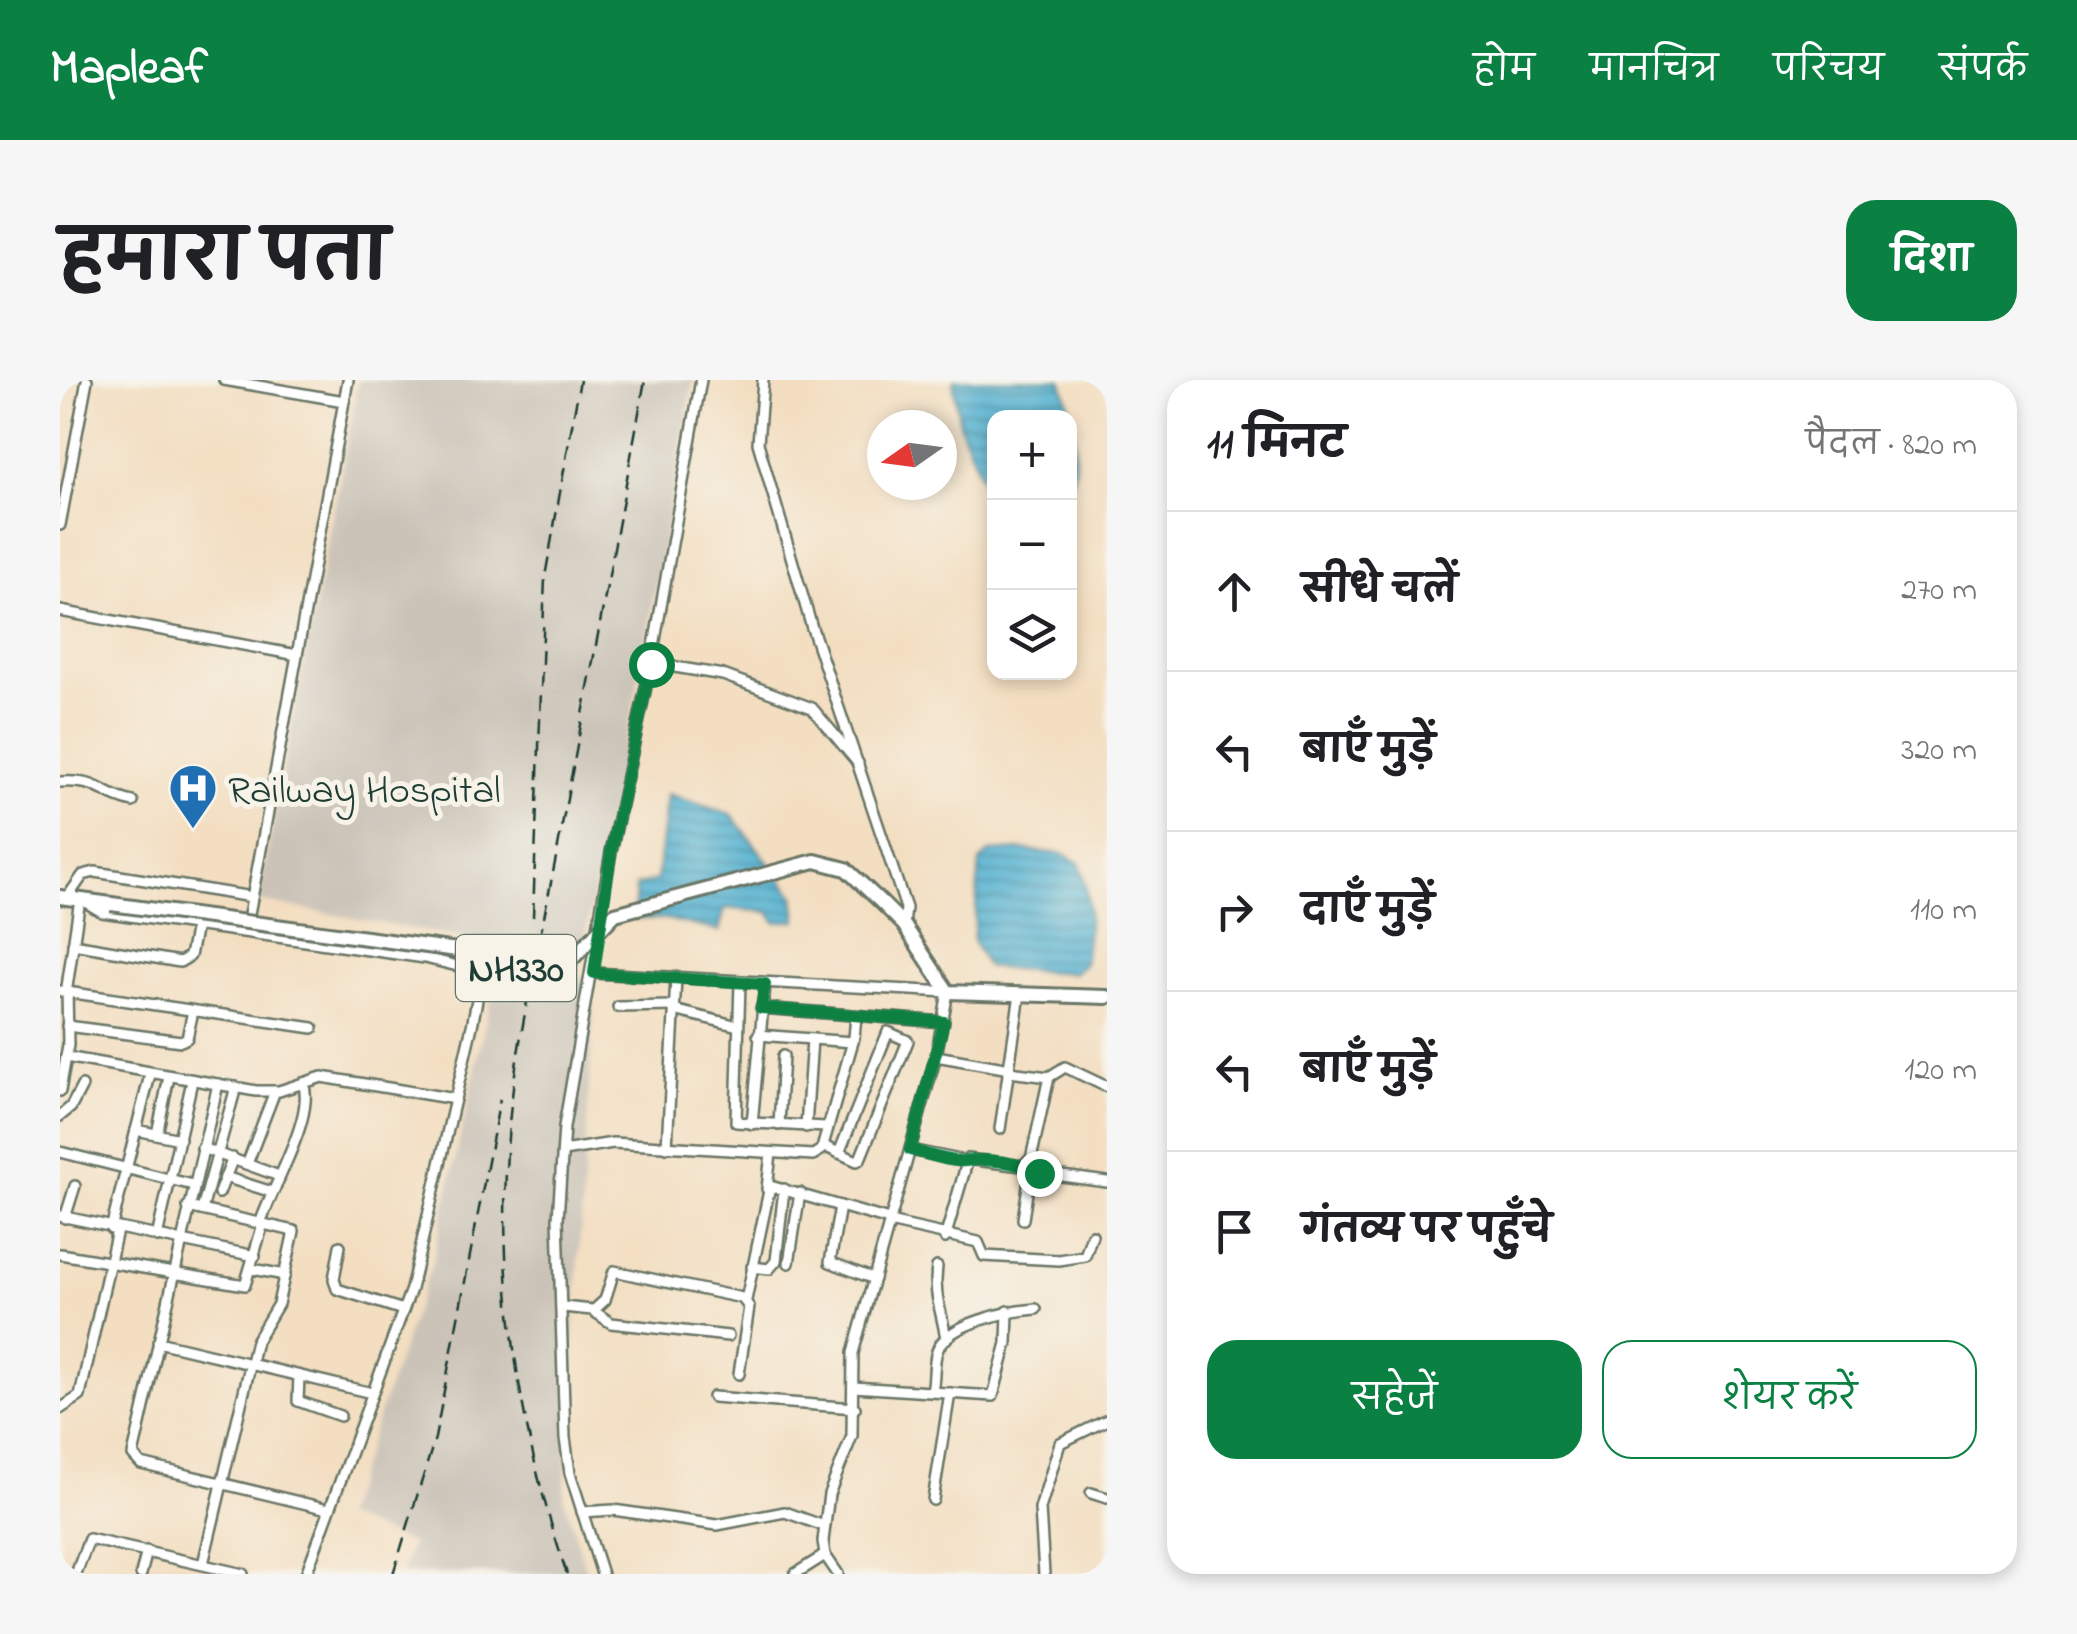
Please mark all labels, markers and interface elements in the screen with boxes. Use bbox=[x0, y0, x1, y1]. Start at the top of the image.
text: Mapleaf bbox=[50, 35, 208, 105]
text: होम bbox=[1473, 46, 1535, 97]
text: मानचित्र bbox=[1590, 46, 1718, 97]
text: परिचय bbox=[1773, 46, 1884, 97]
text: संपर्क bbox=[1939, 46, 2027, 97]
button: दिशा bbox=[1846, 200, 2017, 321]
text: हमारा पता bbox=[60, 211, 389, 313]
north arrow bbox=[867, 410, 957, 500]
map controls bbox=[987, 410, 1077, 680]
button: + bbox=[987, 410, 1077, 500]
text: 11 मिनट bbox=[1207, 415, 1346, 476]
text: पैदल · 820 m bbox=[1806, 423, 1977, 470]
button: − bbox=[987, 500, 1077, 590]
icon: ahead bbox=[1207, 564, 1262, 619]
text: सीधे चलें bbox=[1302, 564, 1457, 620]
text: 270 m bbox=[1901, 568, 1977, 615]
button: layers bbox=[987, 590, 1077, 680]
route start bbox=[629, 642, 675, 688]
icon: left bbox=[1207, 724, 1262, 779]
text: बाएँ मुड़ें bbox=[1302, 724, 1435, 780]
text: 320 m bbox=[1901, 728, 1977, 775]
hospital icon: Railway Hospital bbox=[167, 762, 219, 830]
place label: Railway Hospital bbox=[228, 763, 501, 822]
icon: right bbox=[1207, 884, 1262, 939]
text: दाएँ मुड़ें bbox=[1302, 884, 1434, 940]
text: 110 m bbox=[1910, 888, 1977, 935]
road number: NH330 bbox=[456, 935, 576, 1001]
icon: left bbox=[1207, 1044, 1262, 1099]
text: बाएँ मुड़ें bbox=[1302, 1044, 1435, 1100]
text: 120 m bbox=[1904, 1048, 1977, 1095]
route end bbox=[1017, 1151, 1063, 1197]
icon: arrive bbox=[1207, 1204, 1262, 1259]
text: गंतव्य पर पहुँचे bbox=[1302, 1204, 1552, 1260]
button: सहेजें bbox=[1207, 1340, 1582, 1459]
button: शेयर करें bbox=[1602, 1340, 1977, 1459]

